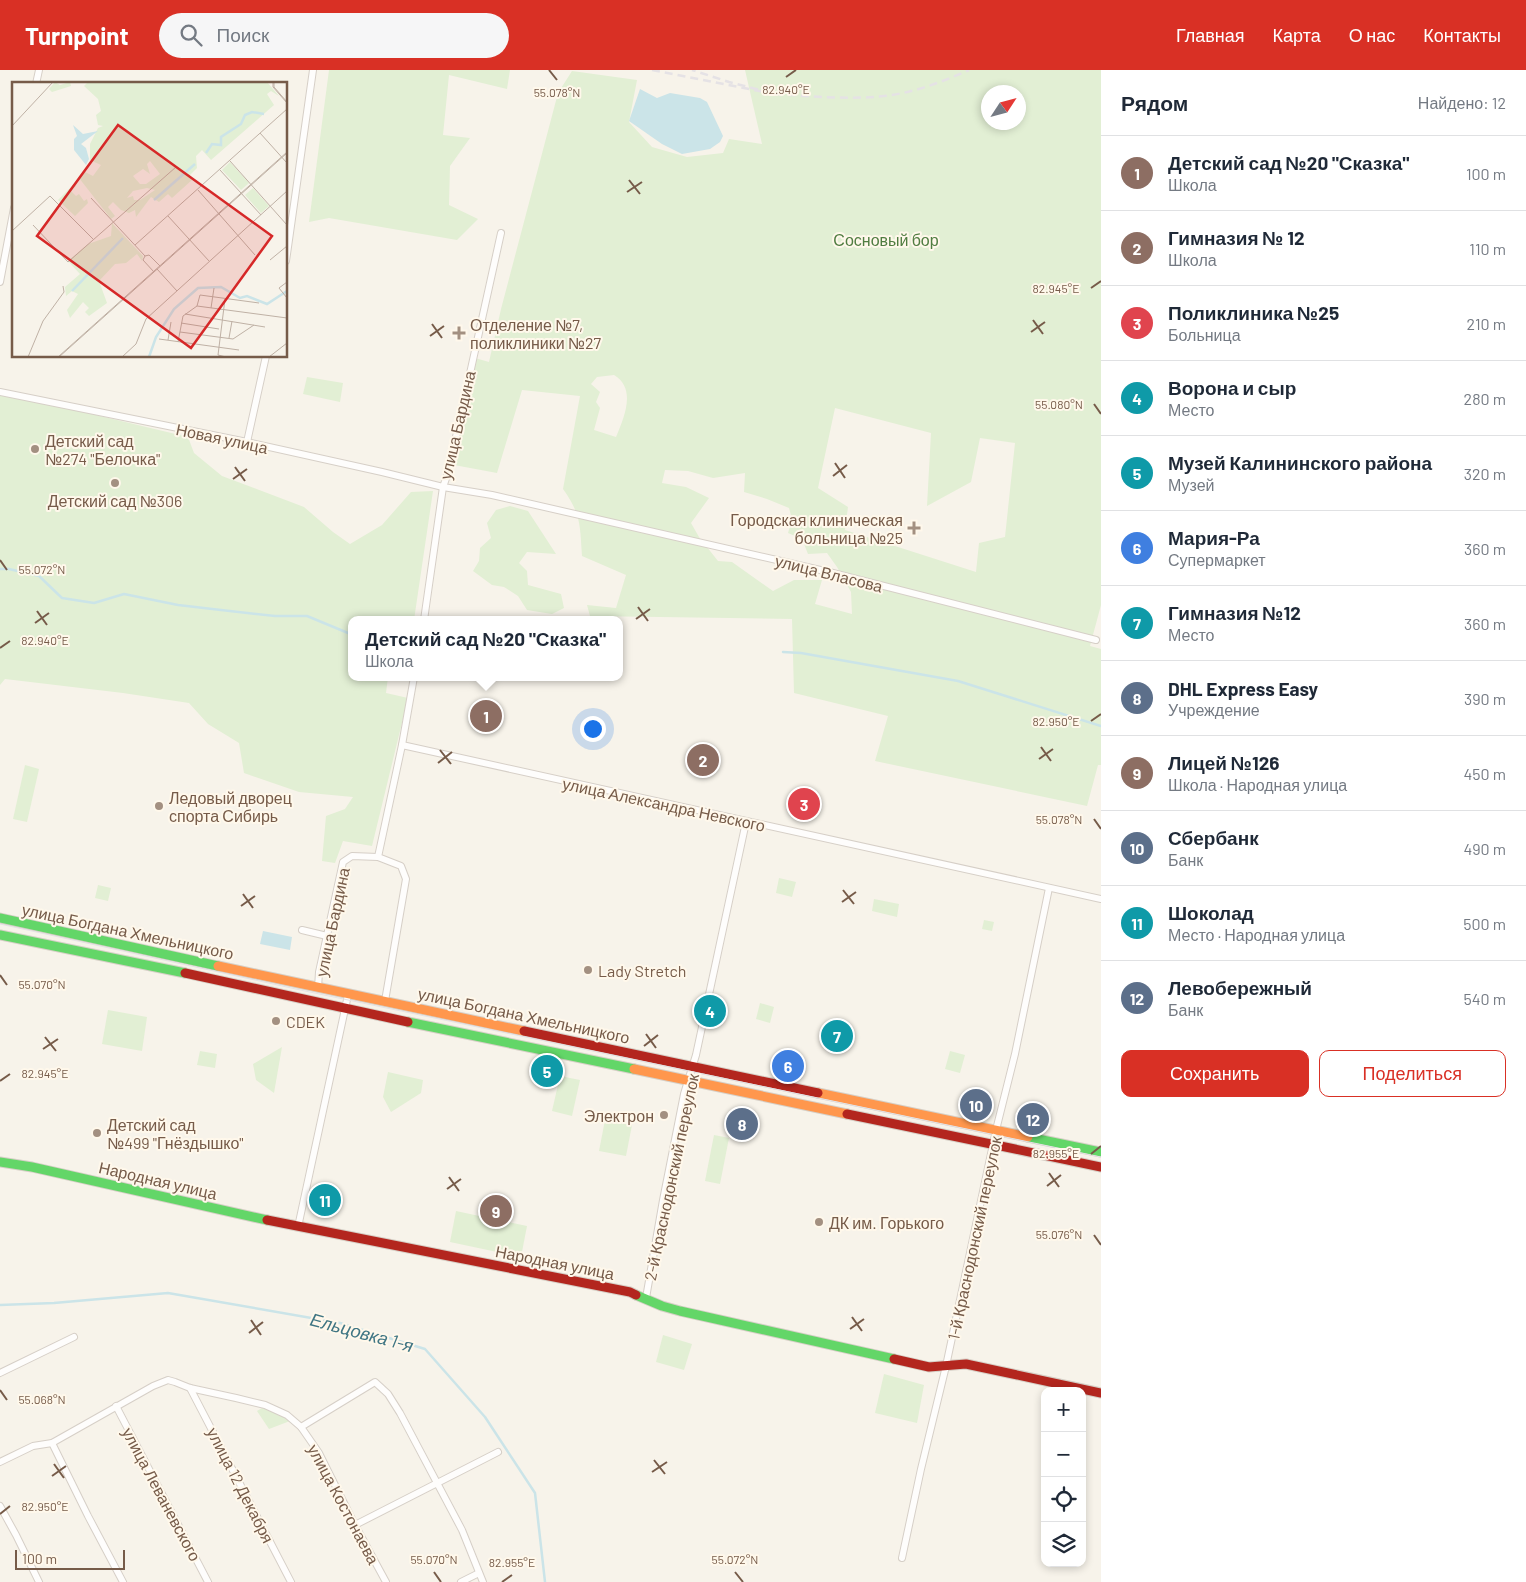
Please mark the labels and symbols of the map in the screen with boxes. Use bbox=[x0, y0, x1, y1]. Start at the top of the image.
inset map bbox=[12, 82, 288, 358]
text: 82.940°E bbox=[762, 82, 810, 96]
text: 55.078°N bbox=[534, 85, 580, 99]
north arrow bbox=[981, 85, 1026, 130]
park label: Сосновый бор bbox=[833, 230, 939, 249]
text: 82.945°E bbox=[1033, 281, 1079, 295]
place label: Отделение №7, поликлиники №27 bbox=[470, 315, 602, 352]
marker: Отделение №7, поликлиники №27 bbox=[452, 326, 466, 340]
street label: улица Бардина bbox=[435, 369, 479, 481]
text: 55.080°N bbox=[1035, 397, 1083, 411]
street label: Новая улица bbox=[174, 419, 270, 457]
place label: Детский сад №274 "Белочка" bbox=[45, 431, 160, 468]
marker: Детский сад №274 "Белочка" bbox=[29, 443, 41, 455]
marker: Детский сад №306 bbox=[109, 477, 121, 489]
place label: Детский сад №306 bbox=[48, 491, 182, 510]
place label: Городская клиническая больница №25 bbox=[730, 510, 903, 547]
marker: Городская клиническая больница №25 bbox=[907, 521, 921, 535]
street label: улица Власова bbox=[773, 550, 885, 596]
text: 55.072°N bbox=[19, 562, 65, 576]
text: 82.940°E bbox=[21, 633, 69, 647]
pin: 1 bbox=[470, 697, 502, 735]
text: 82.950°E bbox=[1032, 714, 1080, 728]
your location bbox=[580, 716, 606, 742]
pin: 2 bbox=[687, 741, 719, 779]
street label: улица Александра Невского bbox=[561, 773, 767, 835]
pin: 3 bbox=[788, 785, 820, 823]
place label: Ледовый дворец спорта Сибирь bbox=[169, 788, 292, 825]
marker: Ледовый дворец спорта Сибирь bbox=[153, 800, 165, 812]
text: 55.078°N bbox=[1036, 812, 1082, 826]
street label: улица Бардина bbox=[311, 866, 353, 978]
street label: улица Богдана Хмельницкого bbox=[20, 899, 236, 963]
place label: Lady Stretch bbox=[598, 961, 686, 980]
marker: Lady Stretch bbox=[582, 964, 594, 976]
text: 55.070°N bbox=[18, 977, 66, 991]
street label: улица Богдана Хмельницкого bbox=[416, 983, 632, 1047]
pin: 4 bbox=[694, 992, 726, 1030]
place label: CDEK bbox=[286, 1012, 325, 1031]
marker: CDEK bbox=[270, 1015, 282, 1027]
pin: 7 bbox=[821, 1017, 853, 1055]
pin: 6 bbox=[772, 1047, 804, 1085]
pin: 5 bbox=[531, 1052, 563, 1090]
text: 82.945°E bbox=[22, 1066, 68, 1080]
street label: 2-й Краснодонский переулок bbox=[640, 1071, 702, 1282]
pin: 10 bbox=[960, 1086, 992, 1124]
pin: 12 bbox=[1017, 1100, 1049, 1138]
pin: 8 bbox=[726, 1105, 758, 1143]
place label: Электрон bbox=[584, 1106, 654, 1125]
marker: Электрон bbox=[658, 1109, 670, 1121]
place label: Детский сад №499 "Гнёздышко" bbox=[107, 1115, 244, 1152]
marker: Детский сад №499 "Гнёздышко" bbox=[91, 1127, 103, 1139]
street label: 1-й Краснодонский переулок bbox=[943, 1133, 1005, 1342]
text: 82.955°E bbox=[1033, 1146, 1079, 1160]
street label: Народная улица bbox=[97, 1157, 219, 1203]
pin: 11 bbox=[309, 1181, 341, 1219]
pin: 9 bbox=[480, 1192, 512, 1230]
place label: ДК им. Горького bbox=[829, 1213, 944, 1232]
marker: ДК им. Горького bbox=[813, 1216, 825, 1228]
text: 55.076°N bbox=[1036, 1227, 1082, 1241]
street label: Народная улица bbox=[494, 1241, 616, 1283]
water label: Ельцовка 1-я bbox=[308, 1308, 416, 1356]
text: 55.068°N bbox=[18, 1392, 66, 1406]
street label: улица Леваневского bbox=[119, 1424, 205, 1564]
street label: улица 12 Декабря bbox=[204, 1424, 278, 1546]
street label: улица Костонаева bbox=[304, 1441, 384, 1567]
text: 82.950°E bbox=[21, 1499, 69, 1513]
scale bar bbox=[15, 1547, 125, 1570]
text: 55.070°N bbox=[410, 1552, 458, 1566]
text: 55.072°N bbox=[712, 1552, 758, 1566]
text: 82.955°E bbox=[489, 1555, 535, 1569]

